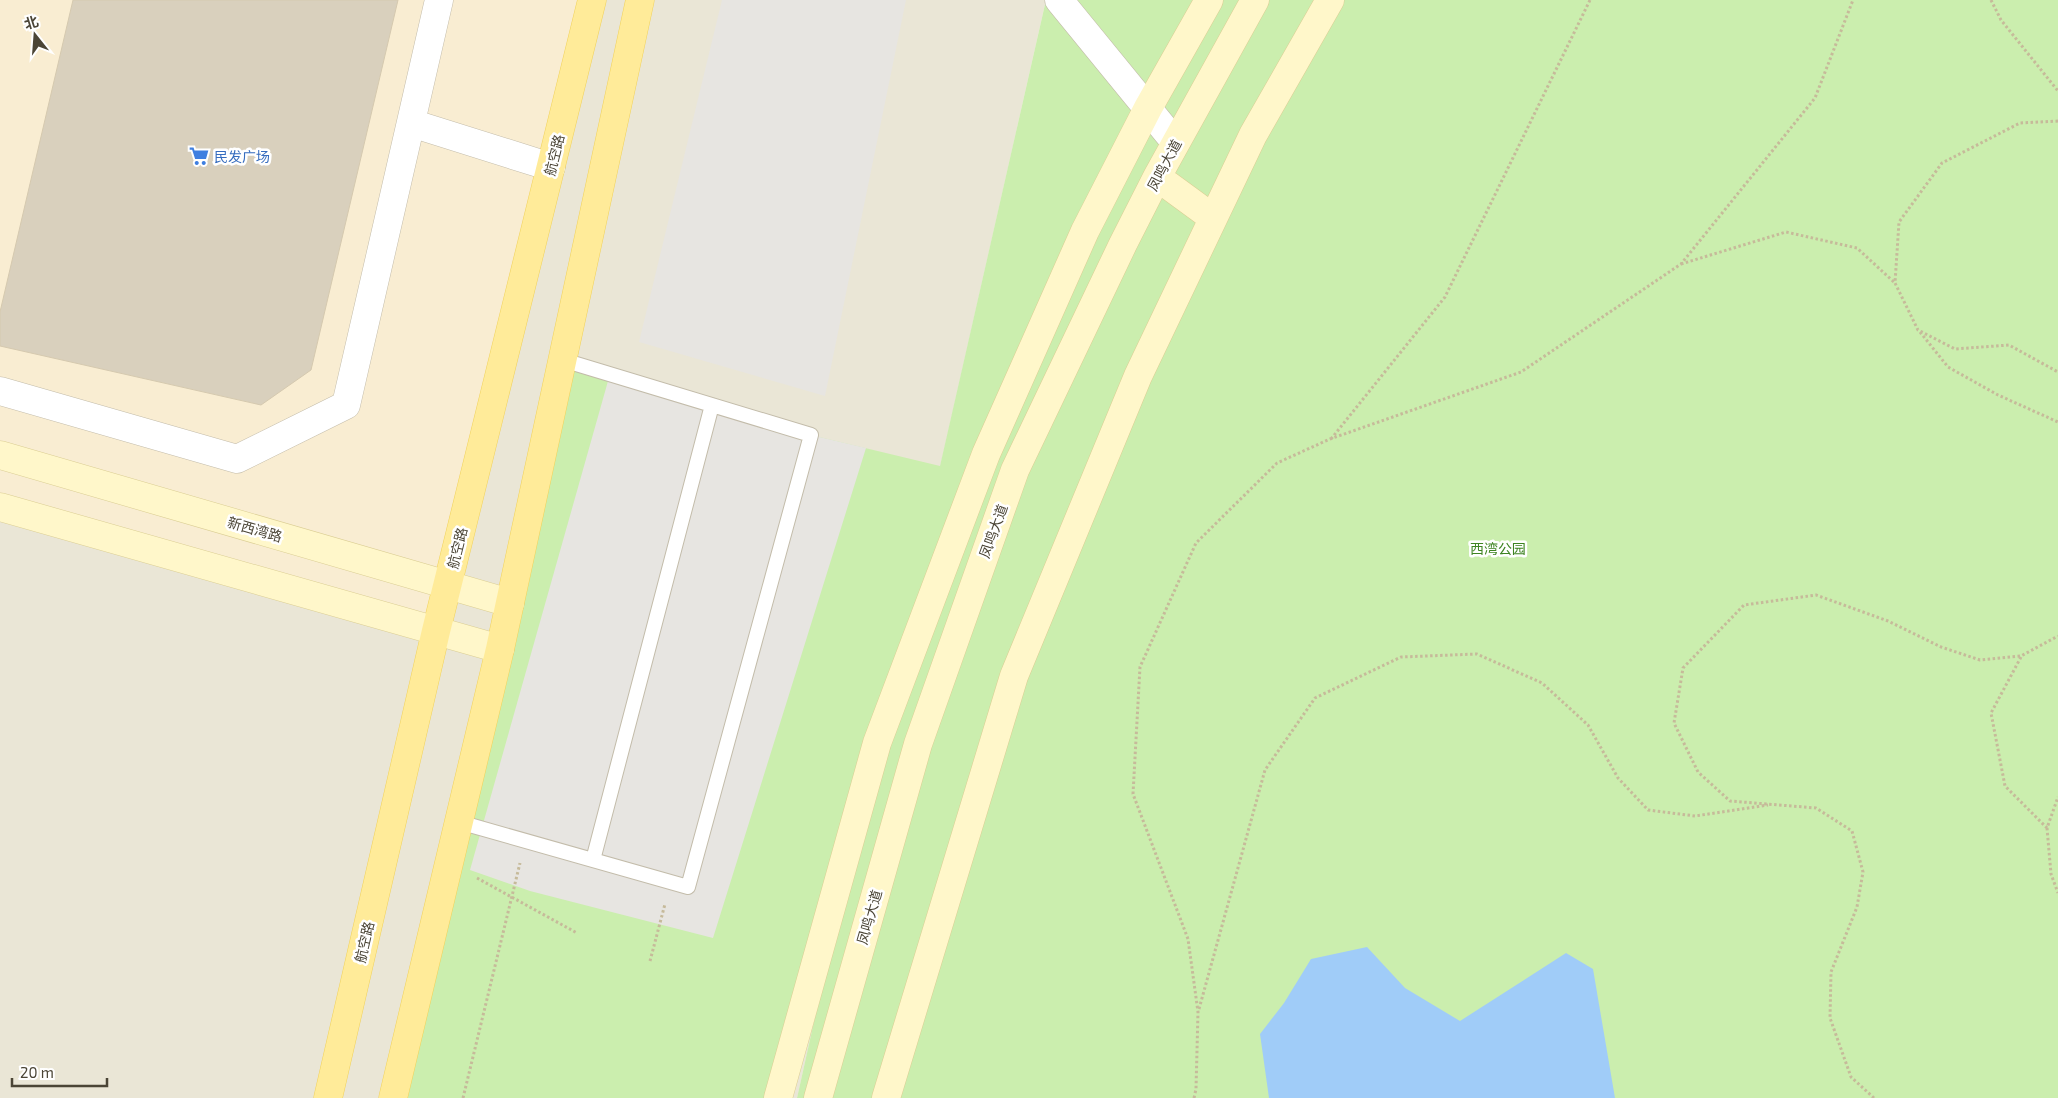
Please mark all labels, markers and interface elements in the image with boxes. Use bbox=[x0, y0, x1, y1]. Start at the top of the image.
north arrow bbox=[10, 10, 60, 60]
text: 北 bbox=[22, 12, 40, 32]
street label: 航空路 bbox=[541, 133, 567, 177]
street label: 凤鸣大道 bbox=[1143, 136, 1185, 194]
supermarket icon: 民发广场 bbox=[188, 145, 210, 167]
place label: 民发广场 bbox=[214, 148, 270, 165]
street label: 凤鸣大道 bbox=[975, 502, 1011, 560]
street label: 新西湾路 bbox=[226, 513, 284, 545]
street label: 航空路 bbox=[444, 526, 470, 570]
park label: 西湾公园 bbox=[1470, 540, 1526, 557]
street label: 凤鸣大道 bbox=[853, 888, 885, 946]
street label: 航空路 bbox=[351, 920, 377, 964]
scale bar bbox=[12, 1056, 108, 1088]
text: 20 m bbox=[20, 1063, 54, 1081]

